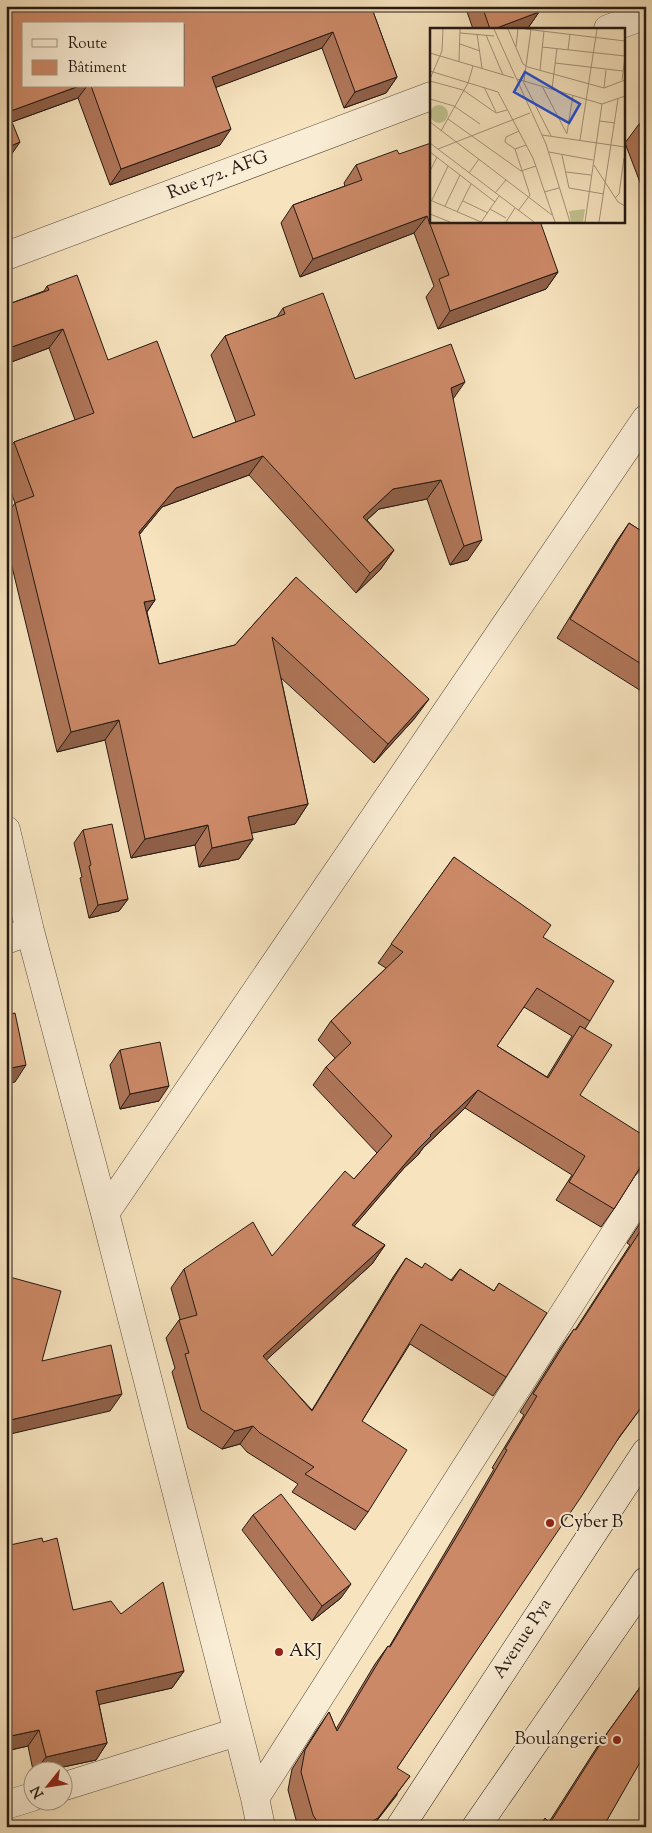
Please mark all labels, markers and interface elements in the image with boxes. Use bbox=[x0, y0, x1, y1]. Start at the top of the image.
legend bbox=[22, 22, 185, 88]
inset map bbox=[430, 28, 624, 222]
text: Route bbox=[68, 34, 107, 55]
text: Bâtiment bbox=[68, 58, 127, 79]
street label: Rue 172. AFG bbox=[164, 145, 272, 207]
place label: Cyber B bbox=[560, 1510, 623, 1536]
marker: Cyber B bbox=[544, 1517, 556, 1529]
street label: Avenue Pya bbox=[487, 1594, 559, 1684]
place label: AKJ bbox=[289, 1639, 322, 1665]
marker: AKJ bbox=[273, 1646, 285, 1658]
place label: Boulangerie bbox=[514, 1727, 607, 1753]
marker: Boulangerie bbox=[611, 1734, 623, 1746]
north arrow bbox=[22, 1760, 72, 1810]
text: N bbox=[27, 1782, 50, 1801]

